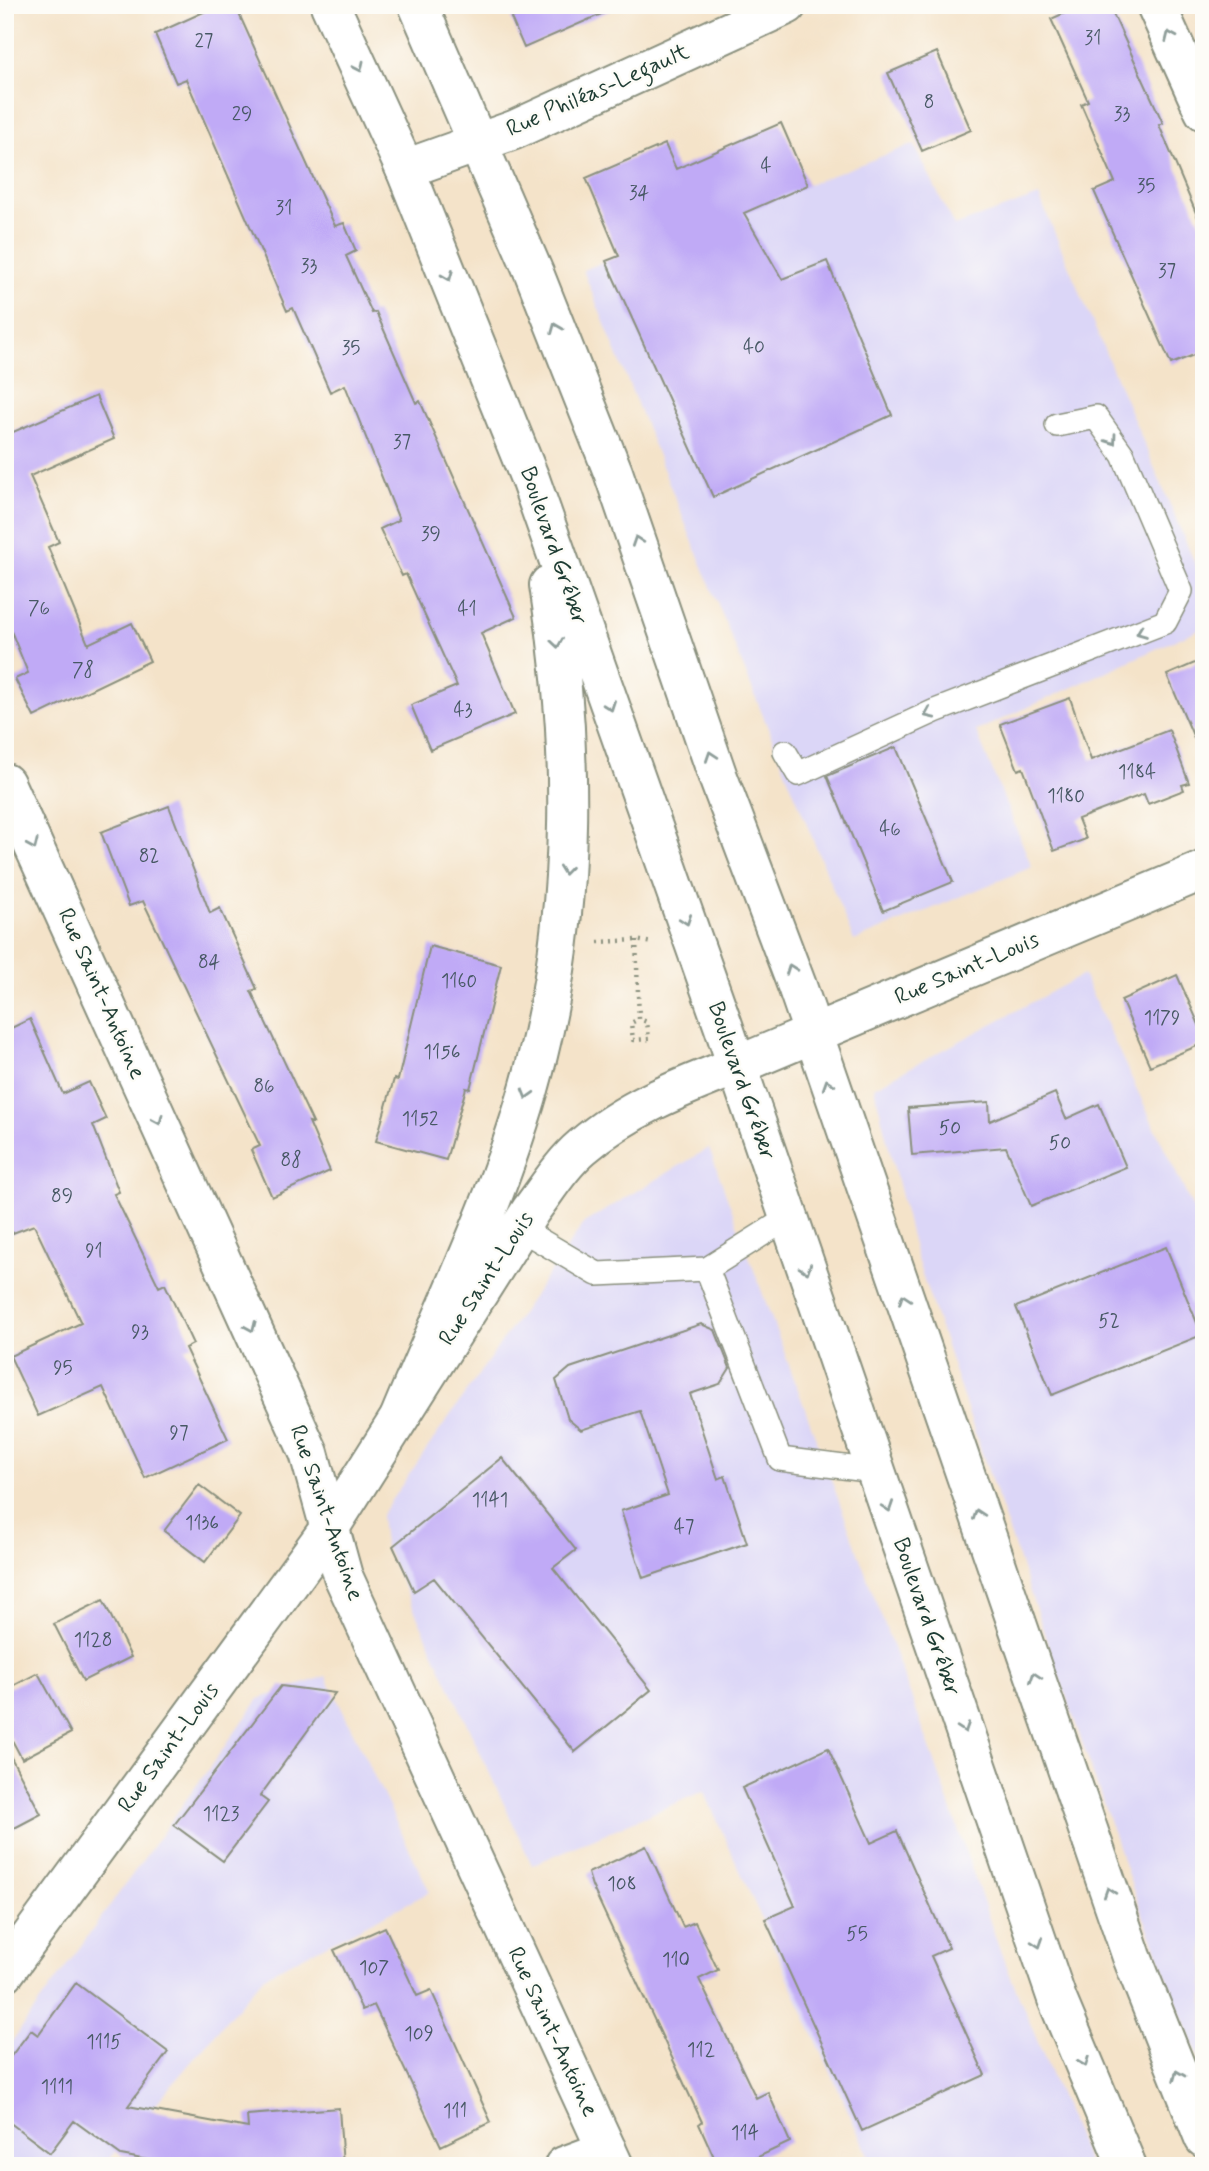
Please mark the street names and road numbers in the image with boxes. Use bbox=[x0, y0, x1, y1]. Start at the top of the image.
street label: Rue Philéas-Legault bbox=[502, 37, 695, 147]
street label: Boulevard Gréber bbox=[512, 463, 594, 629]
street label: Rue Saint-Antoine bbox=[50, 904, 152, 1084]
street label: Rue Saint-Louis bbox=[890, 925, 1044, 1013]
street label: Boulevard Gréber bbox=[700, 998, 782, 1164]
street label: Rue Saint-Louis bbox=[432, 1206, 542, 1352]
street label: Rue Saint-Antoine bbox=[282, 1421, 370, 1605]
street label: Boulevard Gréber bbox=[885, 1534, 967, 1700]
street label: Rue Saint-Louis bbox=[112, 1677, 226, 1819]
street label: Rue Saint-Antoine bbox=[500, 1942, 604, 2122]

